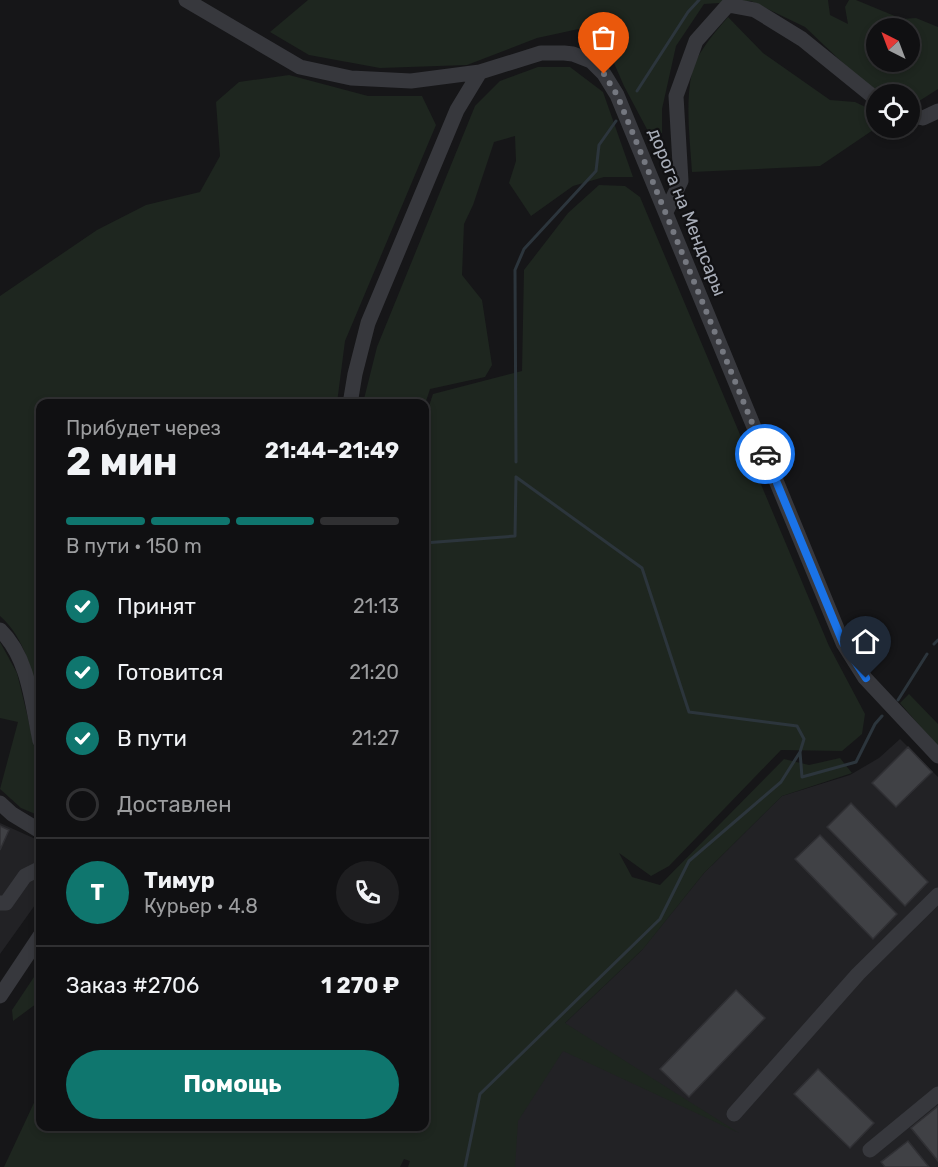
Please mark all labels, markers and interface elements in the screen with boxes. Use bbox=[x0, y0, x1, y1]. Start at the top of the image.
pin bbox=[578, 12, 629, 74]
north arrow bbox=[866, 18, 920, 72]
map controls bbox=[866, 18, 920, 138]
icon: bag bbox=[587, 21, 620, 54]
button: locate bbox=[866, 84, 920, 138]
street label: дорога на Мендсары bbox=[643, 125, 731, 299]
text: Прибудет через bbox=[66, 416, 221, 440]
courier bbox=[735, 424, 795, 484]
text: 21:44–21:49 bbox=[265, 437, 399, 464]
icon: car bbox=[749, 438, 782, 471]
text: 2 мин bbox=[66, 439, 178, 485]
text: В пути · 150 m bbox=[66, 534, 202, 558]
icon: check bbox=[66, 590, 99, 623]
text: Принят bbox=[117, 593, 196, 620]
text: 21:13 bbox=[353, 594, 399, 618]
pin bbox=[840, 616, 891, 678]
icon: home bbox=[849, 625, 882, 658]
icon: check bbox=[66, 656, 99, 689]
text: Готовится bbox=[117, 659, 223, 686]
text: 21:20 bbox=[349, 660, 399, 684]
icon: check bbox=[66, 722, 99, 755]
text: В пути bbox=[117, 725, 187, 752]
text: 21:27 bbox=[352, 726, 399, 750]
text: Доставлен bbox=[117, 791, 232, 818]
button: phone bbox=[336, 861, 399, 924]
text: Тимур bbox=[144, 867, 215, 894]
text: Т bbox=[91, 879, 104, 906]
text: Курьер · 4.8 bbox=[144, 894, 258, 918]
text: Заказ #2706 bbox=[66, 972, 199, 999]
text: 1 270 ₽ bbox=[321, 972, 399, 999]
button: Помощь bbox=[66, 1050, 399, 1119]

